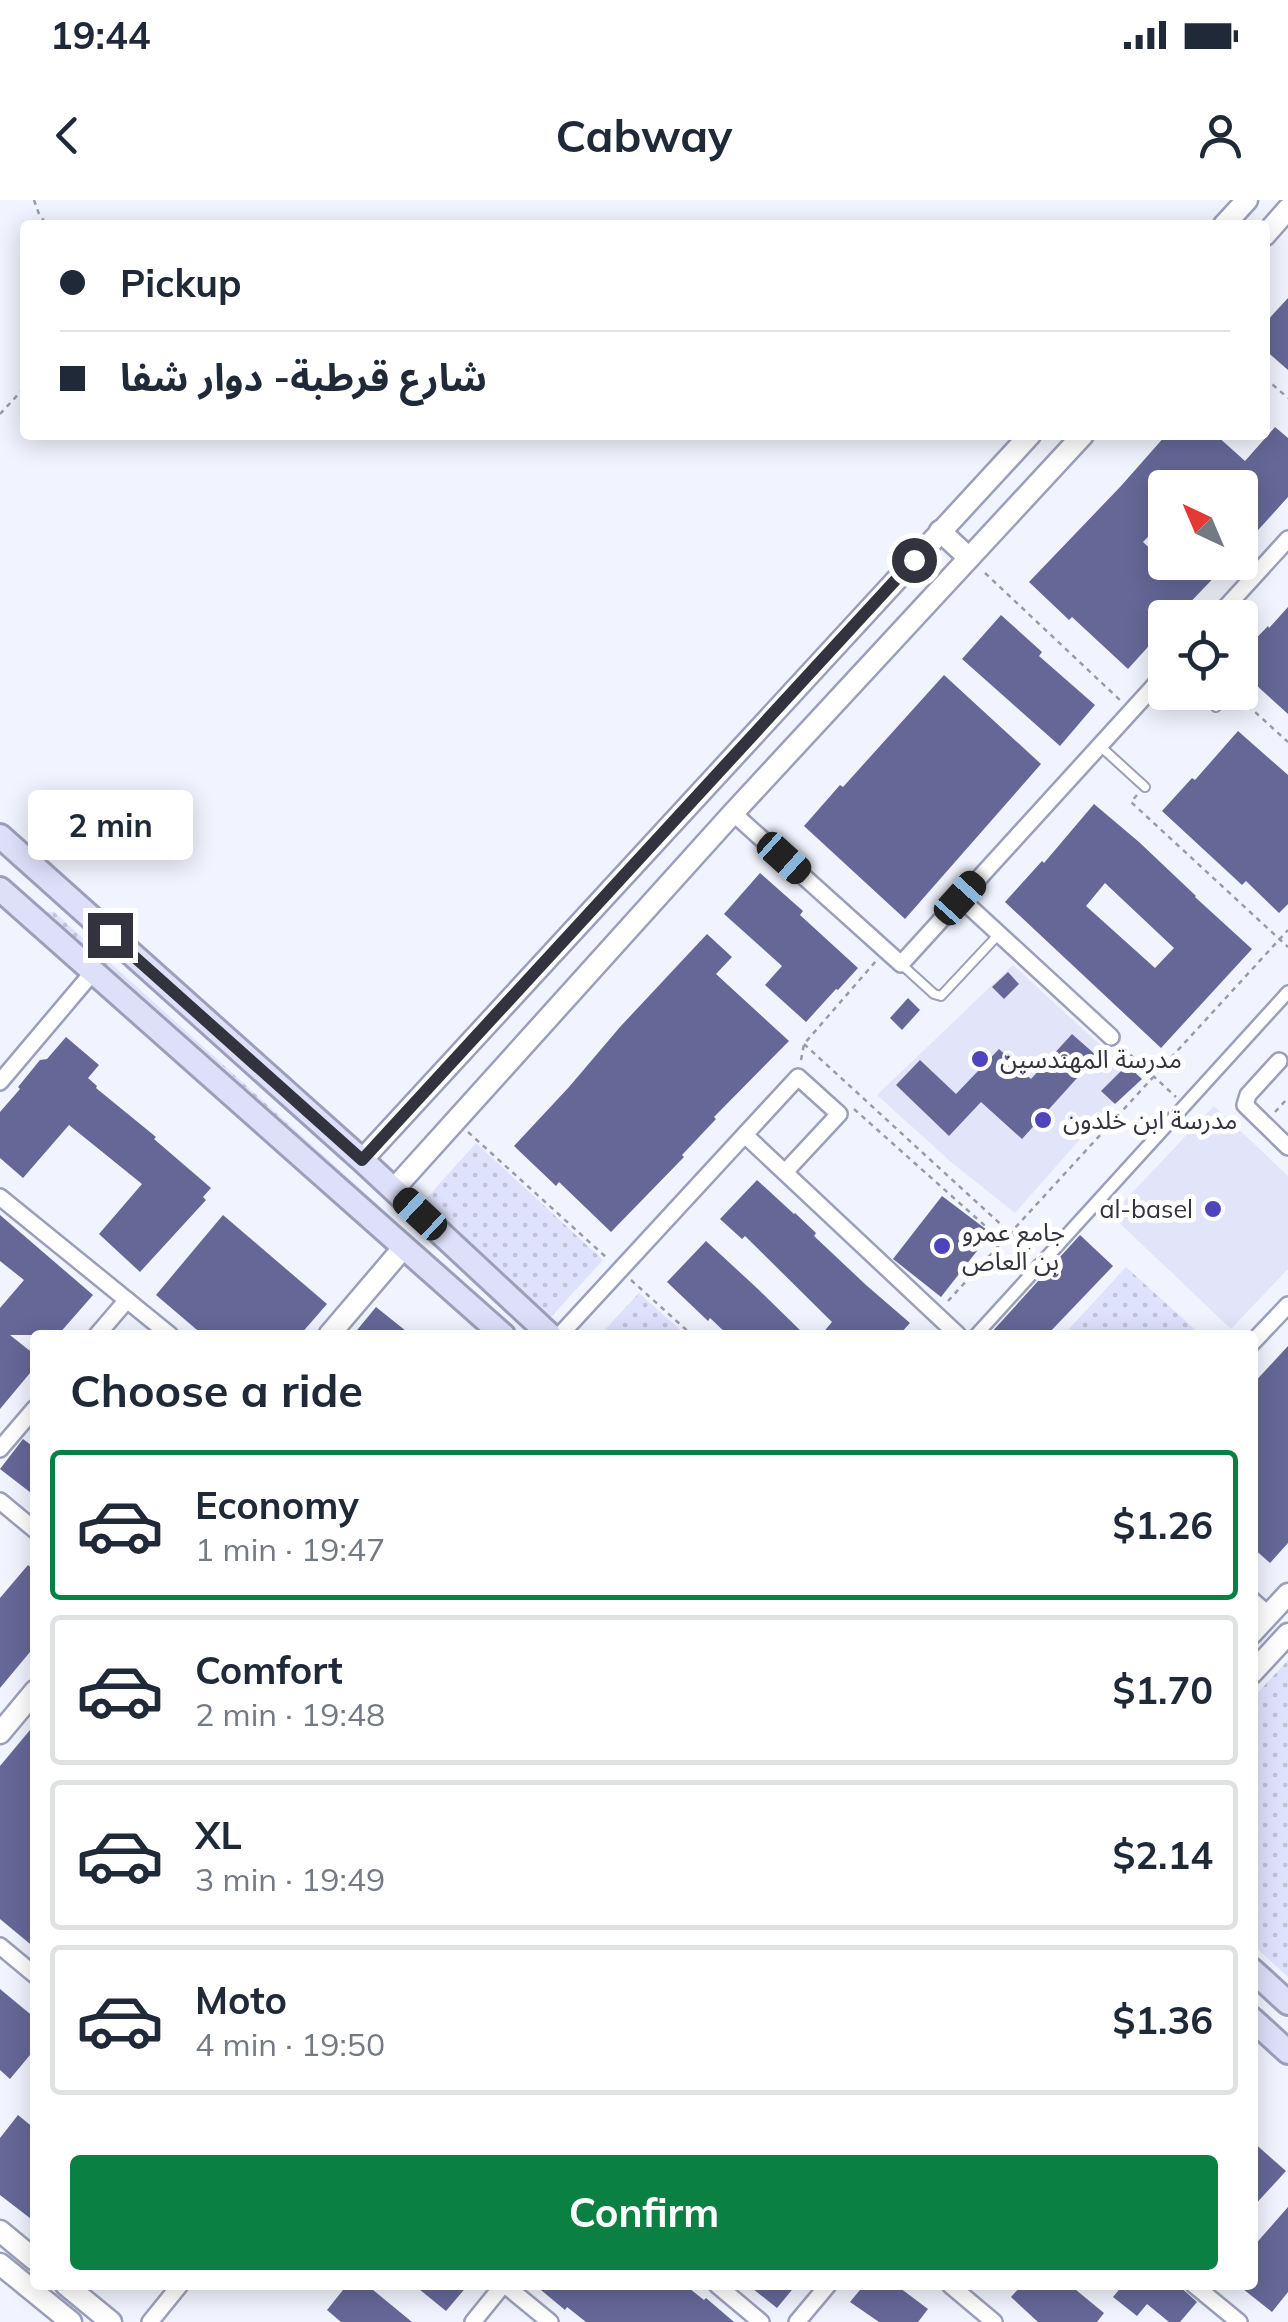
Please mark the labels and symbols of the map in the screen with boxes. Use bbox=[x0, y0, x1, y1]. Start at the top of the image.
north arrow bbox=[1148, 470, 1258, 580]
route start bbox=[892, 538, 937, 583]
callout: 2 min bbox=[28, 790, 192, 860]
car bbox=[752, 827, 816, 889]
car bbox=[929, 866, 991, 930]
route end bbox=[88, 913, 133, 958]
place label: مدرسة المهندسين bbox=[1000, 1043, 1182, 1074]
marker: مدرسة المهندسين bbox=[969, 1048, 991, 1070]
place label: مدرسة ابن خلدون bbox=[1063, 1104, 1237, 1135]
marker: مدرسة ابن خلدون bbox=[1032, 1109, 1054, 1131]
car bbox=[388, 1183, 452, 1245]
place label: al-basel bbox=[1099, 1193, 1193, 1224]
marker: al-basel bbox=[1202, 1198, 1224, 1220]
place label: جامع عمرو بن العاص bbox=[962, 1216, 1065, 1277]
marker: جامع عمرو بن العاص bbox=[931, 1235, 953, 1257]

